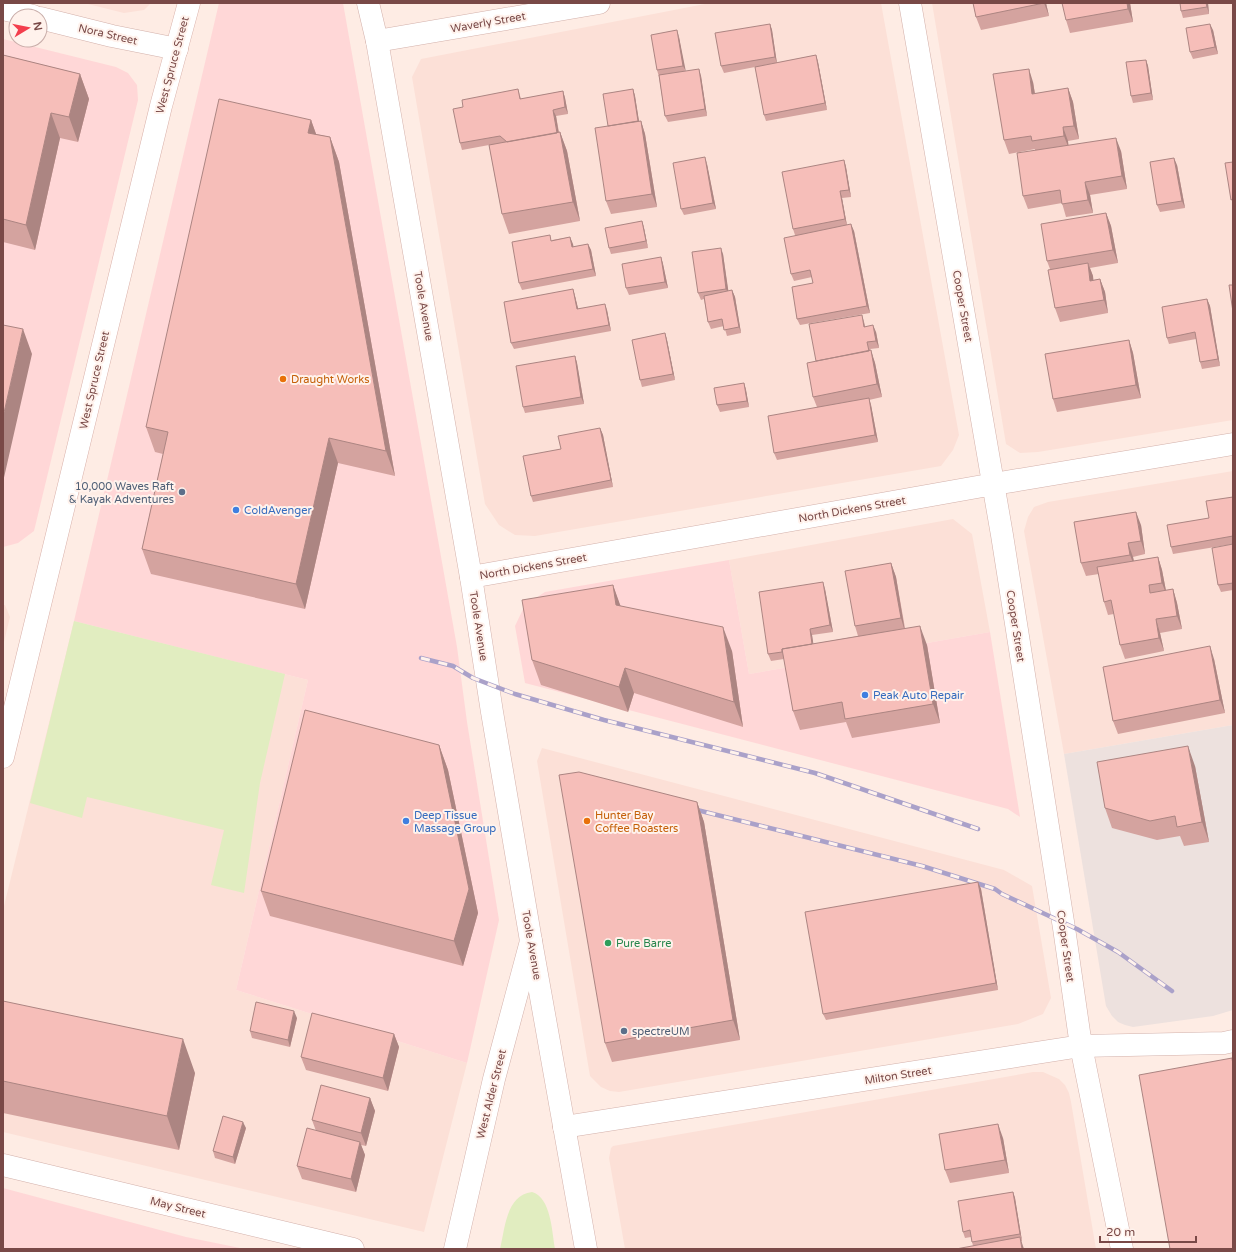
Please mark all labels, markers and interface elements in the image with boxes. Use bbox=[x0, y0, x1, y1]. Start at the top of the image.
north arrow bbox=[8, 8, 48, 48]
street label: Waverly Street bbox=[450, 10, 527, 35]
street label: West Spruce Street bbox=[153, 15, 192, 115]
text: N bbox=[30, 21, 45, 32]
street label: Nora Street bbox=[77, 21, 139, 48]
street label: Cooper Street bbox=[950, 269, 975, 343]
street label: Toole Avenue bbox=[411, 270, 436, 342]
street label: West Spruce Street bbox=[77, 330, 112, 430]
place label: Draught Works bbox=[291, 373, 370, 386]
marker: Draught Works bbox=[278, 374, 288, 384]
place label: 10,000 Waves Raft & Kayak Adventures bbox=[69, 480, 174, 506]
marker: 10,000 Waves Raft & Kayak Adventures bbox=[177, 487, 187, 497]
street label: North Dickens Street bbox=[798, 494, 907, 525]
place label: ColdAvenger bbox=[244, 504, 312, 517]
marker: ColdAvenger bbox=[231, 505, 241, 515]
street label: North Dickens Street bbox=[479, 551, 588, 582]
street label: Cooper Street bbox=[1003, 589, 1028, 663]
street label: Toole Avenue bbox=[467, 590, 490, 662]
place label: Peak Auto Repair bbox=[873, 689, 965, 702]
marker: Peak Auto Repair bbox=[860, 690, 870, 700]
place label: Deep Tissue Massage Group bbox=[414, 809, 496, 835]
place label: Hunter Bay Coffee Roasters bbox=[595, 809, 678, 835]
marker: Deep Tissue Massage Group bbox=[401, 816, 411, 826]
marker: Hunter Bay Coffee Roasters bbox=[582, 816, 592, 826]
street label: Toole Avenue bbox=[519, 909, 544, 981]
street label: Cooper Street bbox=[1054, 909, 1077, 983]
place label: Pure Barre bbox=[616, 937, 671, 950]
marker: Pure Barre bbox=[603, 938, 613, 948]
place label: spectreUM bbox=[632, 1025, 690, 1038]
marker: spectreUM bbox=[619, 1026, 629, 1036]
street label: West Alder Street bbox=[474, 1048, 509, 1140]
street label: Milton Street bbox=[864, 1064, 933, 1087]
street label: May Street bbox=[149, 1194, 207, 1221]
scale bar bbox=[1100, 1218, 1196, 1244]
text: 20 m bbox=[1106, 1225, 1135, 1239]

